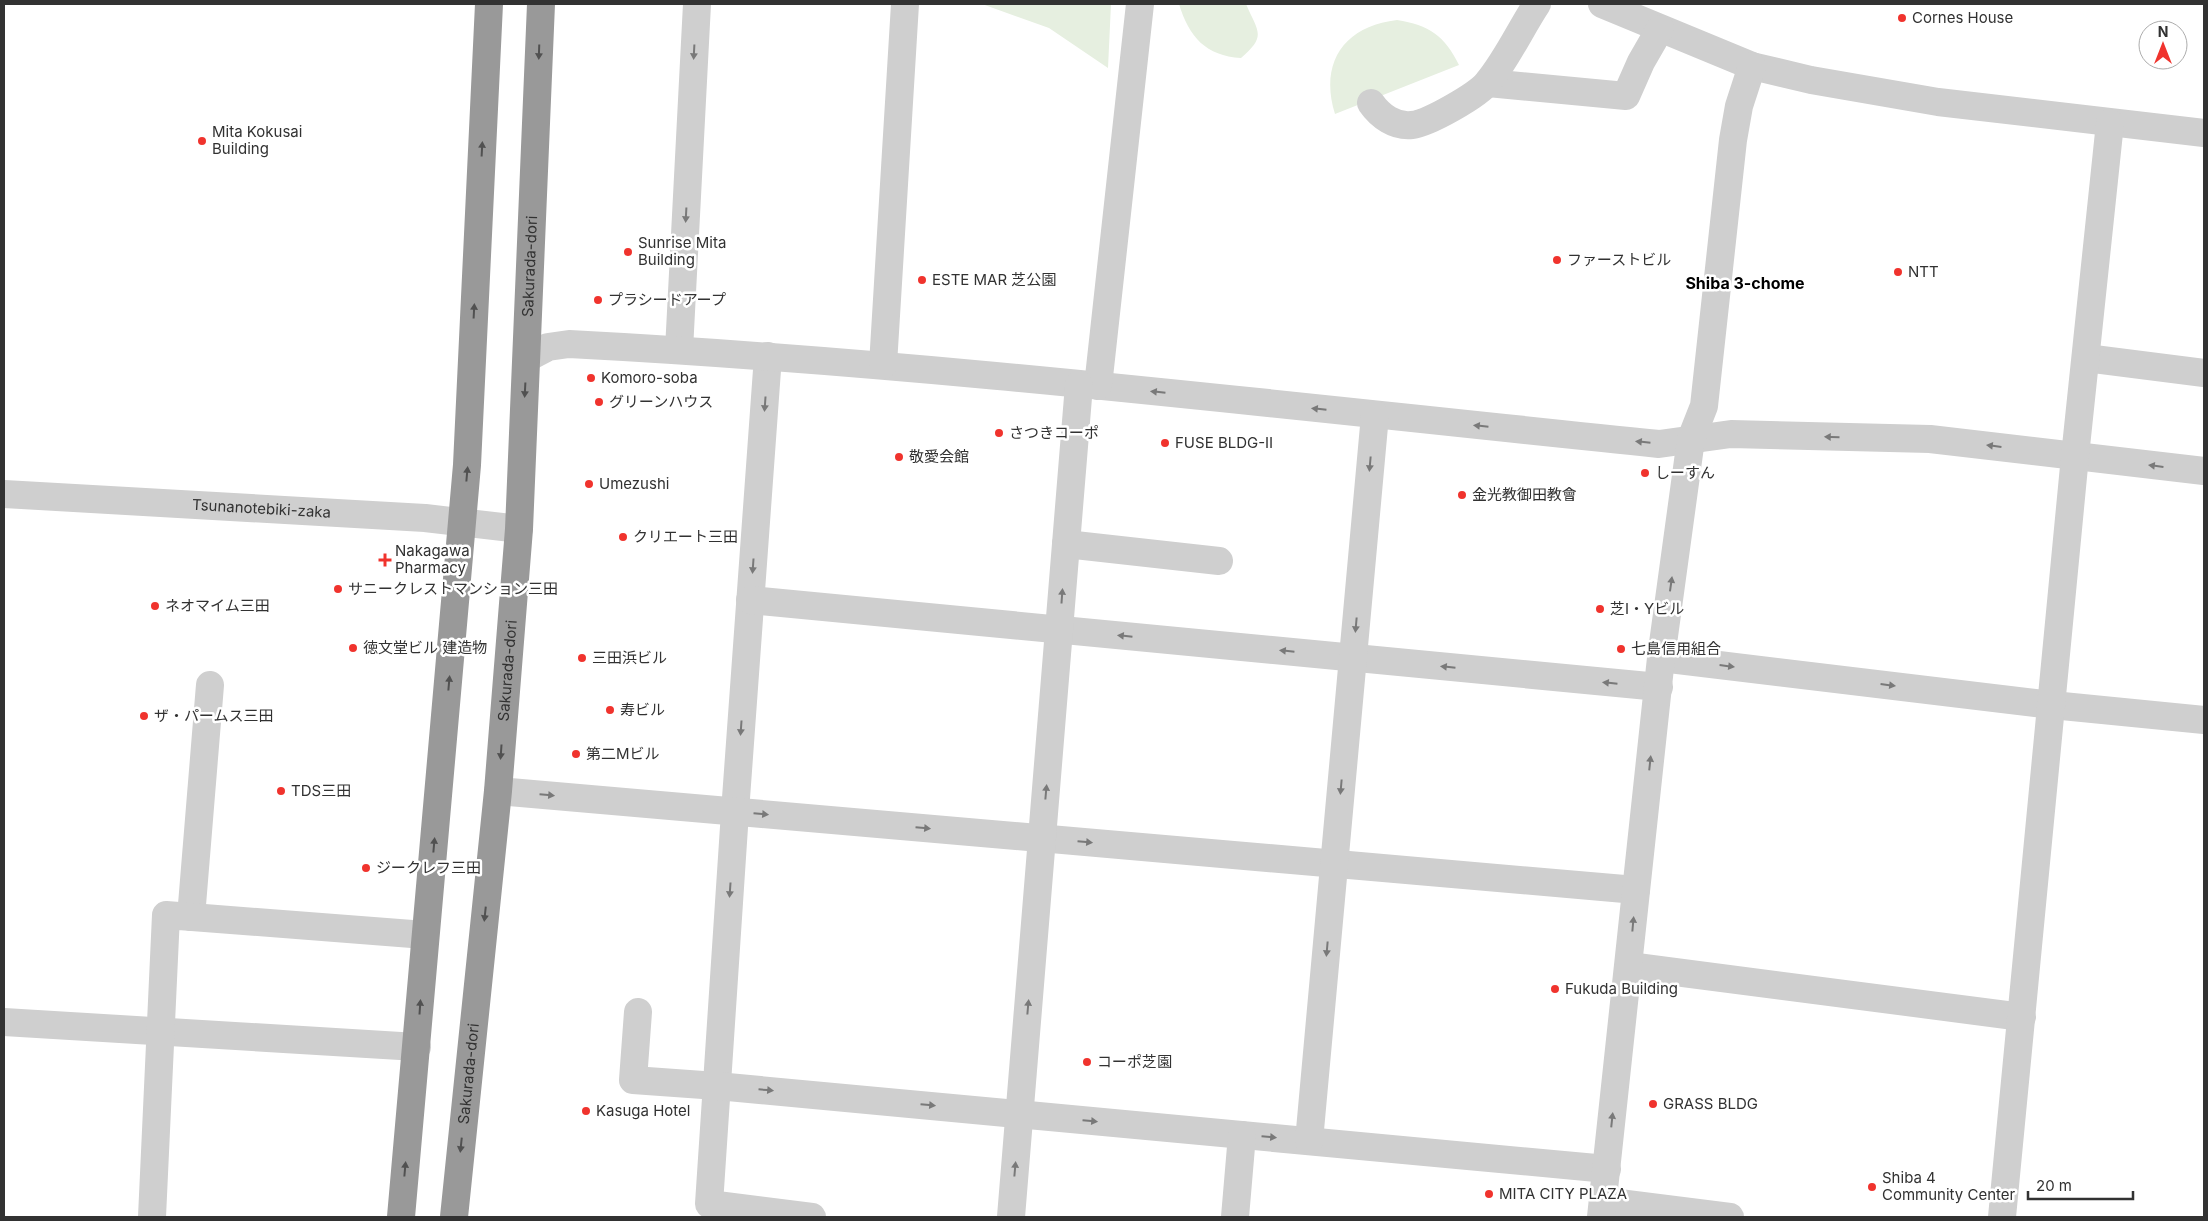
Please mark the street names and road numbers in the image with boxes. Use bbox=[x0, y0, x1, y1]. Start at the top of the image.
street label: Sakurada-dori bbox=[518, 215, 541, 317]
street label: Tsunanotebiki-zaka bbox=[192, 495, 332, 522]
street label: Sakurada-dori bbox=[494, 619, 521, 722]
street label: Sakurada-dori bbox=[454, 1022, 483, 1125]

